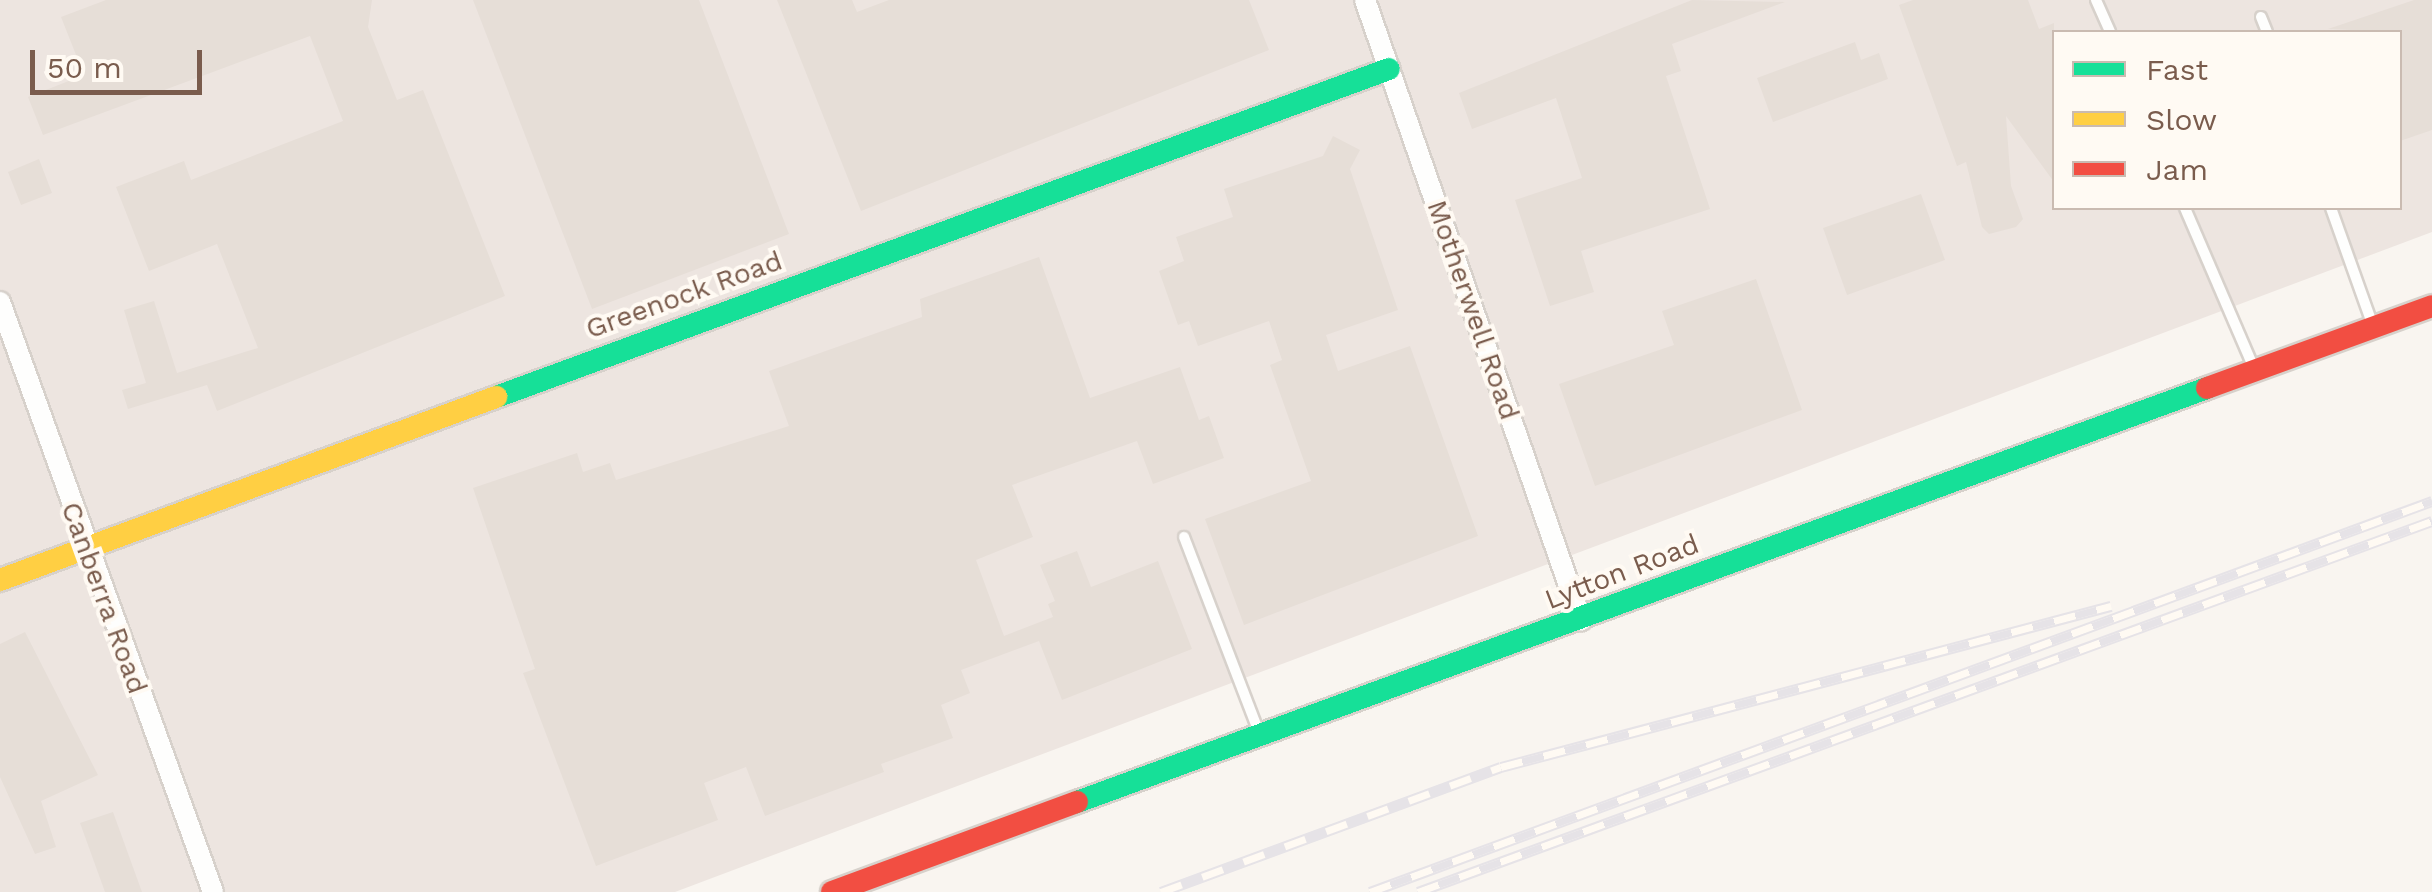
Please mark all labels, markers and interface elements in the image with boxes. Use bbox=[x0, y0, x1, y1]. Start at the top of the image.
scale bar bbox=[35, 30, 208, 92]
legend bbox=[2052, 30, 2402, 210]
text: 50 m bbox=[47, 50, 122, 85]
text: Fast bbox=[2146, 52, 2208, 87]
text: Slow bbox=[2146, 102, 2217, 137]
text: Jam bbox=[2146, 152, 2208, 187]
street label: Motherwell Road bbox=[1420, 195, 1526, 425]
street label: Greenock Road bbox=[581, 244, 787, 346]
street label: Canberra Road bbox=[54, 497, 154, 699]
street label: Lytton Road bbox=[1540, 527, 1704, 617]

